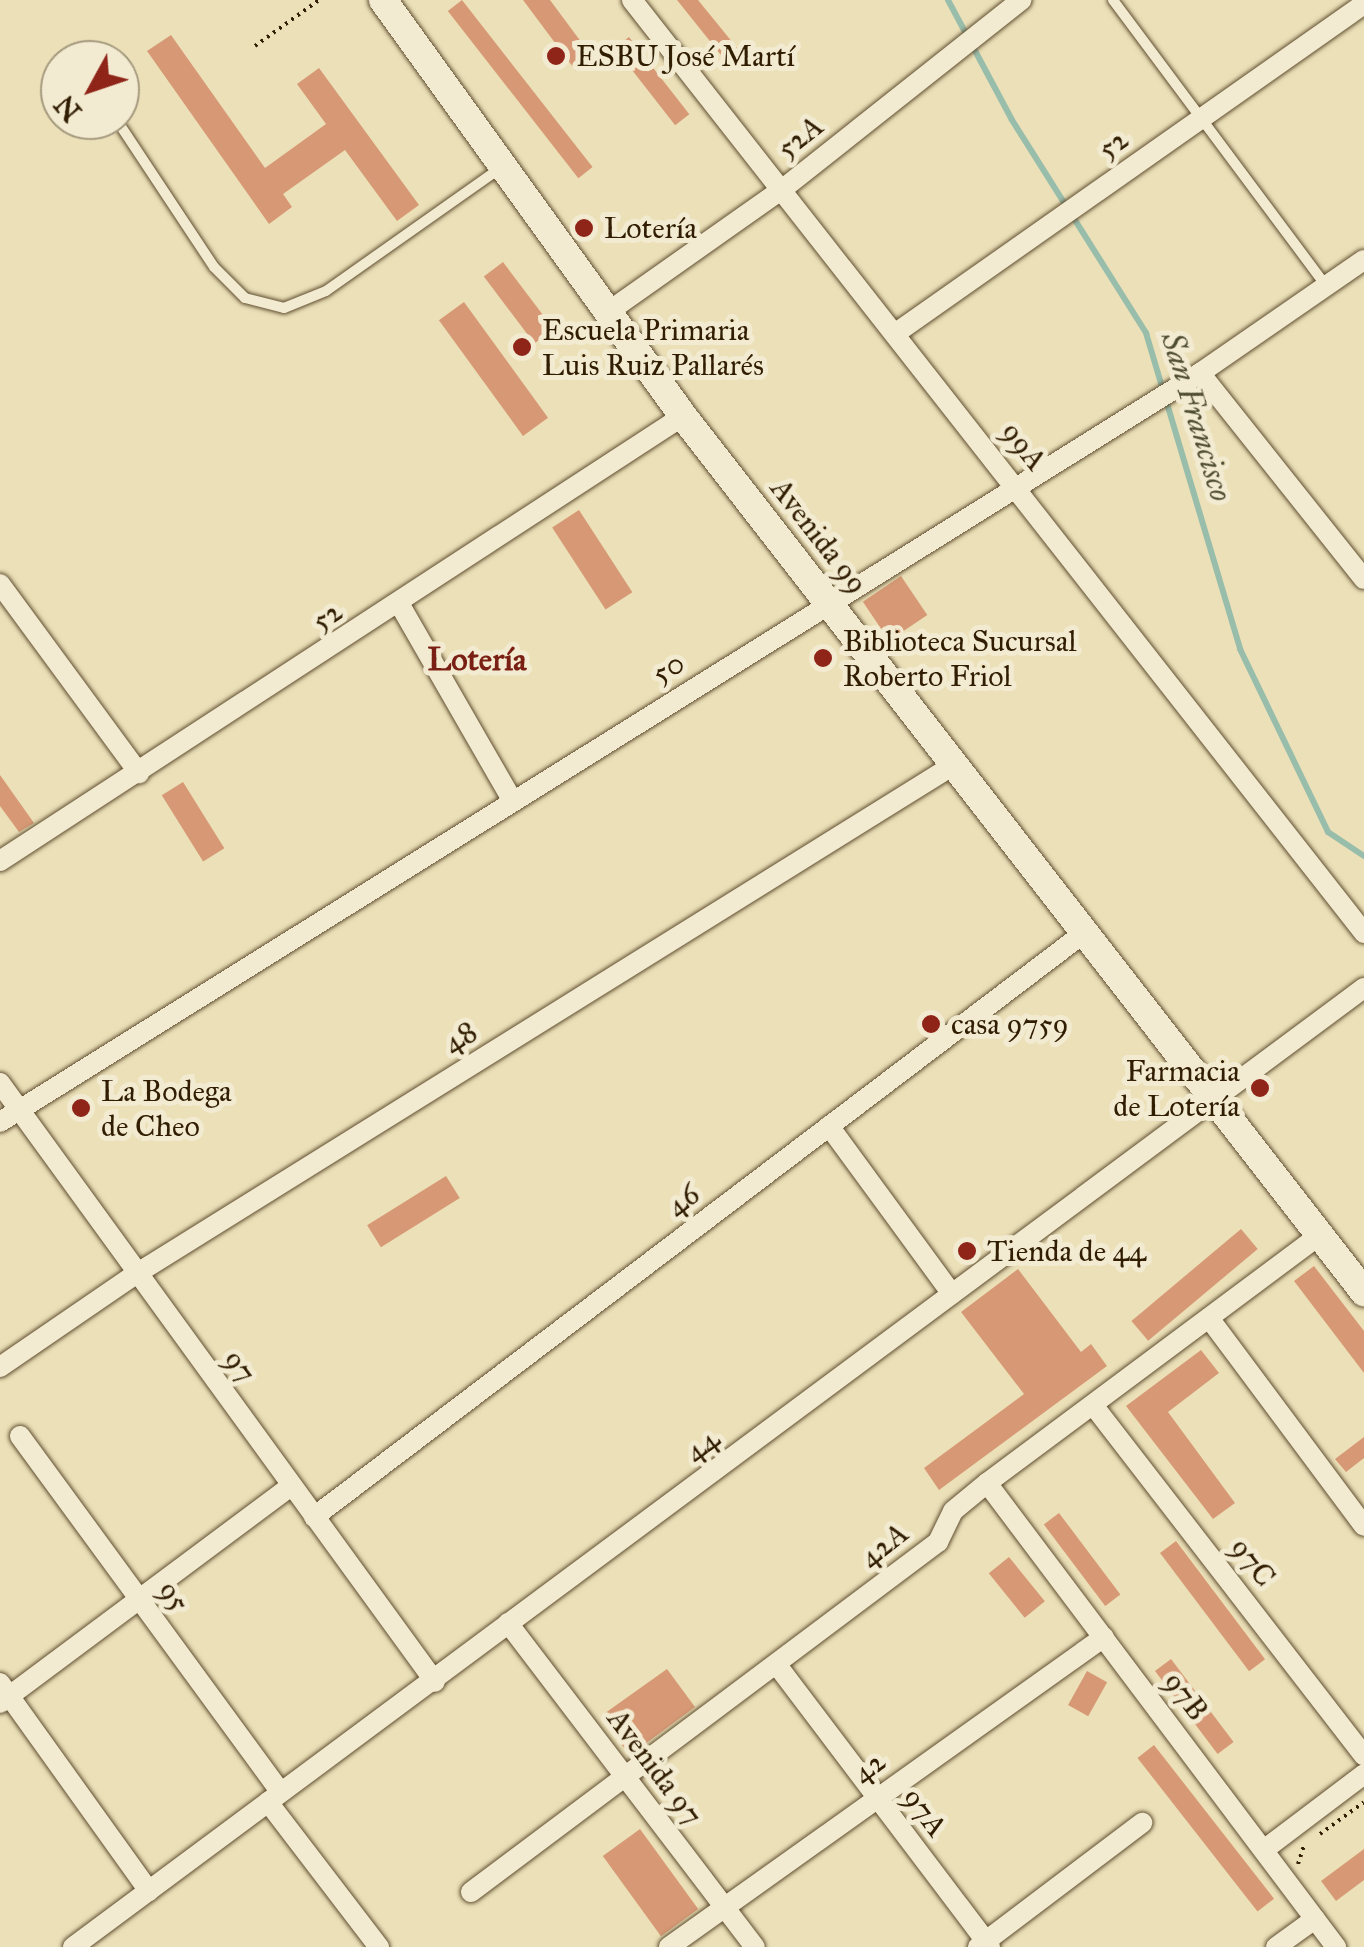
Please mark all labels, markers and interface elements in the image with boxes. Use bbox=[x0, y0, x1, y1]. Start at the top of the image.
place label: ESBU José Martí bbox=[576, 38, 795, 74]
north arrow bbox=[40, 40, 140, 140]
marker: ESBU José Martí bbox=[545, 45, 567, 67]
text: N bbox=[47, 88, 89, 129]
street label: 52A bbox=[770, 108, 830, 166]
street label: 52 bbox=[1091, 121, 1135, 167]
place label: Lotería bbox=[604, 210, 697, 246]
marker: Lotería bbox=[573, 217, 595, 239]
place label: Escuela Primaria Luis Ruiz Pallarés bbox=[542, 312, 764, 382]
water label: San Francisco bbox=[1152, 328, 1240, 506]
marker: Escuela Primaria Luis Ruiz Pallarés bbox=[511, 336, 533, 358]
street label: 99A bbox=[994, 414, 1054, 478]
street label: Avenida 99 bbox=[763, 471, 875, 601]
street label: 52 bbox=[305, 593, 349, 639]
place label: Biblioteca Sucursal Roberto Friol bbox=[843, 623, 1077, 694]
district label: Lotería bbox=[428, 641, 526, 679]
street label: 50 bbox=[645, 644, 691, 692]
marker: Biblioteca Sucursal Roberto Friol bbox=[812, 647, 834, 669]
place label: casa 9759 bbox=[951, 1006, 1069, 1042]
street label: 48 bbox=[437, 1013, 483, 1061]
marker: casa 9759 bbox=[920, 1013, 942, 1035]
place label: Farmacia de Lotería bbox=[1113, 1053, 1240, 1124]
place label: La Bodega de Cheo bbox=[101, 1073, 232, 1144]
marker: Farmacia de Lotería bbox=[1249, 1077, 1271, 1099]
marker: La Bodega de Cheo bbox=[70, 1097, 92, 1119]
street label: 46 bbox=[659, 1176, 707, 1224]
place label: Tienda de 44 bbox=[987, 1233, 1146, 1269]
marker: Tienda de 44 bbox=[956, 1240, 978, 1262]
street label: 97 bbox=[216, 1342, 264, 1390]
street label: 44 bbox=[678, 1421, 726, 1469]
street label: 42A bbox=[853, 1515, 915, 1575]
street label: 97C bbox=[1223, 1530, 1283, 1594]
street label: 95 bbox=[151, 1573, 197, 1619]
street label: 97B bbox=[1156, 1664, 1216, 1728]
street label: Avenida 97 bbox=[600, 1702, 710, 1832]
street label: 42 bbox=[846, 1743, 892, 1791]
street label: 97A bbox=[895, 1780, 955, 1844]

